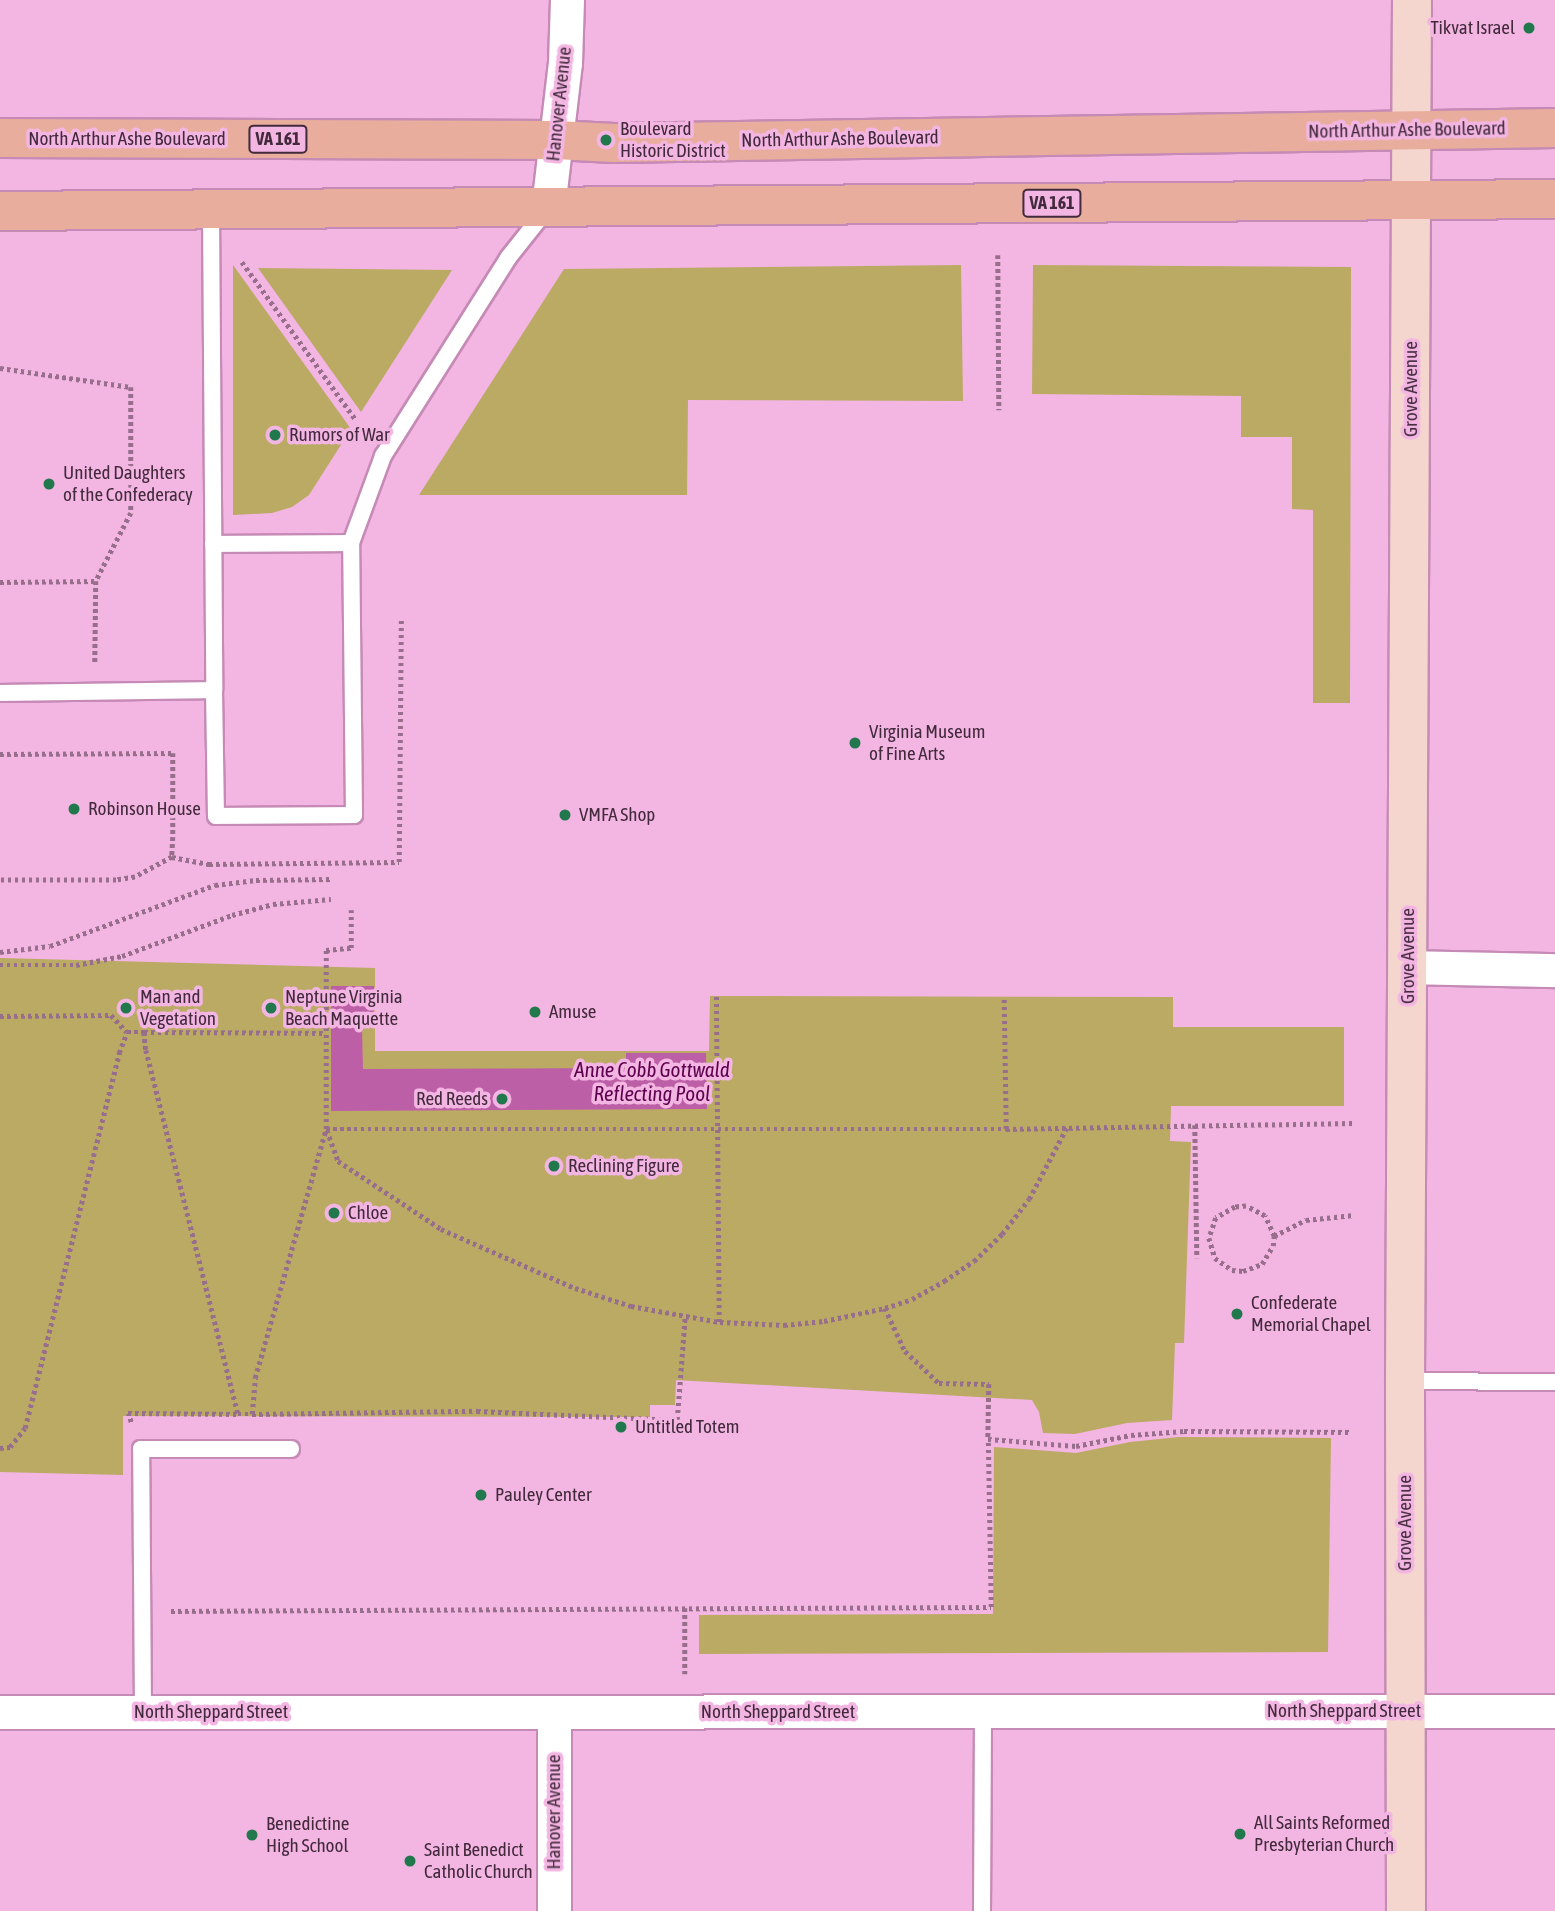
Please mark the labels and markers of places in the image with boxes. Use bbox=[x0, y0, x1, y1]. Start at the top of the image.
place label: Tikvat Israel bbox=[1430, 17, 1515, 39]
marker: Tikvat Israel bbox=[1521, 20, 1537, 36]
place label: Boulevard Historic District bbox=[620, 118, 726, 162]
marker: Boulevard Historic District bbox=[598, 132, 614, 148]
place label: Rumors of War bbox=[289, 424, 390, 446]
marker: Rumors of War bbox=[267, 427, 283, 443]
place label: United Daughters of the Confederacy bbox=[63, 462, 193, 506]
marker: United Daughters of the Confederacy bbox=[41, 476, 57, 492]
place label: Virginia Museum of Fine Arts bbox=[869, 721, 985, 765]
marker: Virginia Museum of Fine Arts bbox=[847, 735, 863, 751]
place label: Robinson House bbox=[88, 798, 201, 820]
marker: Robinson House bbox=[66, 801, 82, 817]
place label: VMFA Shop bbox=[579, 804, 655, 826]
marker: VMFA Shop bbox=[557, 807, 573, 823]
place label: Man and Vegetation bbox=[140, 986, 216, 1030]
place label: Neptune Virginia Beach Maquette bbox=[285, 986, 403, 1030]
marker: Man and Vegetation bbox=[118, 1000, 134, 1016]
marker: Neptune Virginia Beach Maquette bbox=[263, 1000, 279, 1016]
place label: Amuse bbox=[549, 1001, 596, 1023]
marker: Amuse bbox=[527, 1004, 543, 1020]
place label: Red Reeds bbox=[416, 1088, 488, 1110]
marker: Red Reeds bbox=[494, 1091, 510, 1107]
place label: Reclining Figure bbox=[568, 1155, 680, 1177]
marker: Reclining Figure bbox=[546, 1158, 562, 1174]
place label: Chloe bbox=[348, 1202, 388, 1224]
marker: Chloe bbox=[326, 1205, 342, 1221]
place label: Confederate Memorial Chapel bbox=[1251, 1292, 1371, 1336]
marker: Confederate Memorial Chapel bbox=[1229, 1306, 1245, 1322]
place label: Untitled Totem bbox=[635, 1416, 739, 1438]
marker: Untitled Totem bbox=[613, 1419, 629, 1435]
place label: Pauley Center bbox=[495, 1484, 592, 1506]
marker: Pauley Center bbox=[473, 1487, 489, 1503]
place label: All Saints Reformed Presbyterian Church bbox=[1254, 1812, 1394, 1856]
place label: Benedictine High School bbox=[266, 1813, 349, 1857]
marker: All Saints Reformed Presbyterian Church bbox=[1232, 1826, 1248, 1842]
marker: Benedictine High School bbox=[244, 1827, 260, 1843]
place label: Saint Benedict Catholic Church bbox=[424, 1839, 533, 1883]
marker: Saint Benedict Catholic Church bbox=[402, 1853, 418, 1869]

